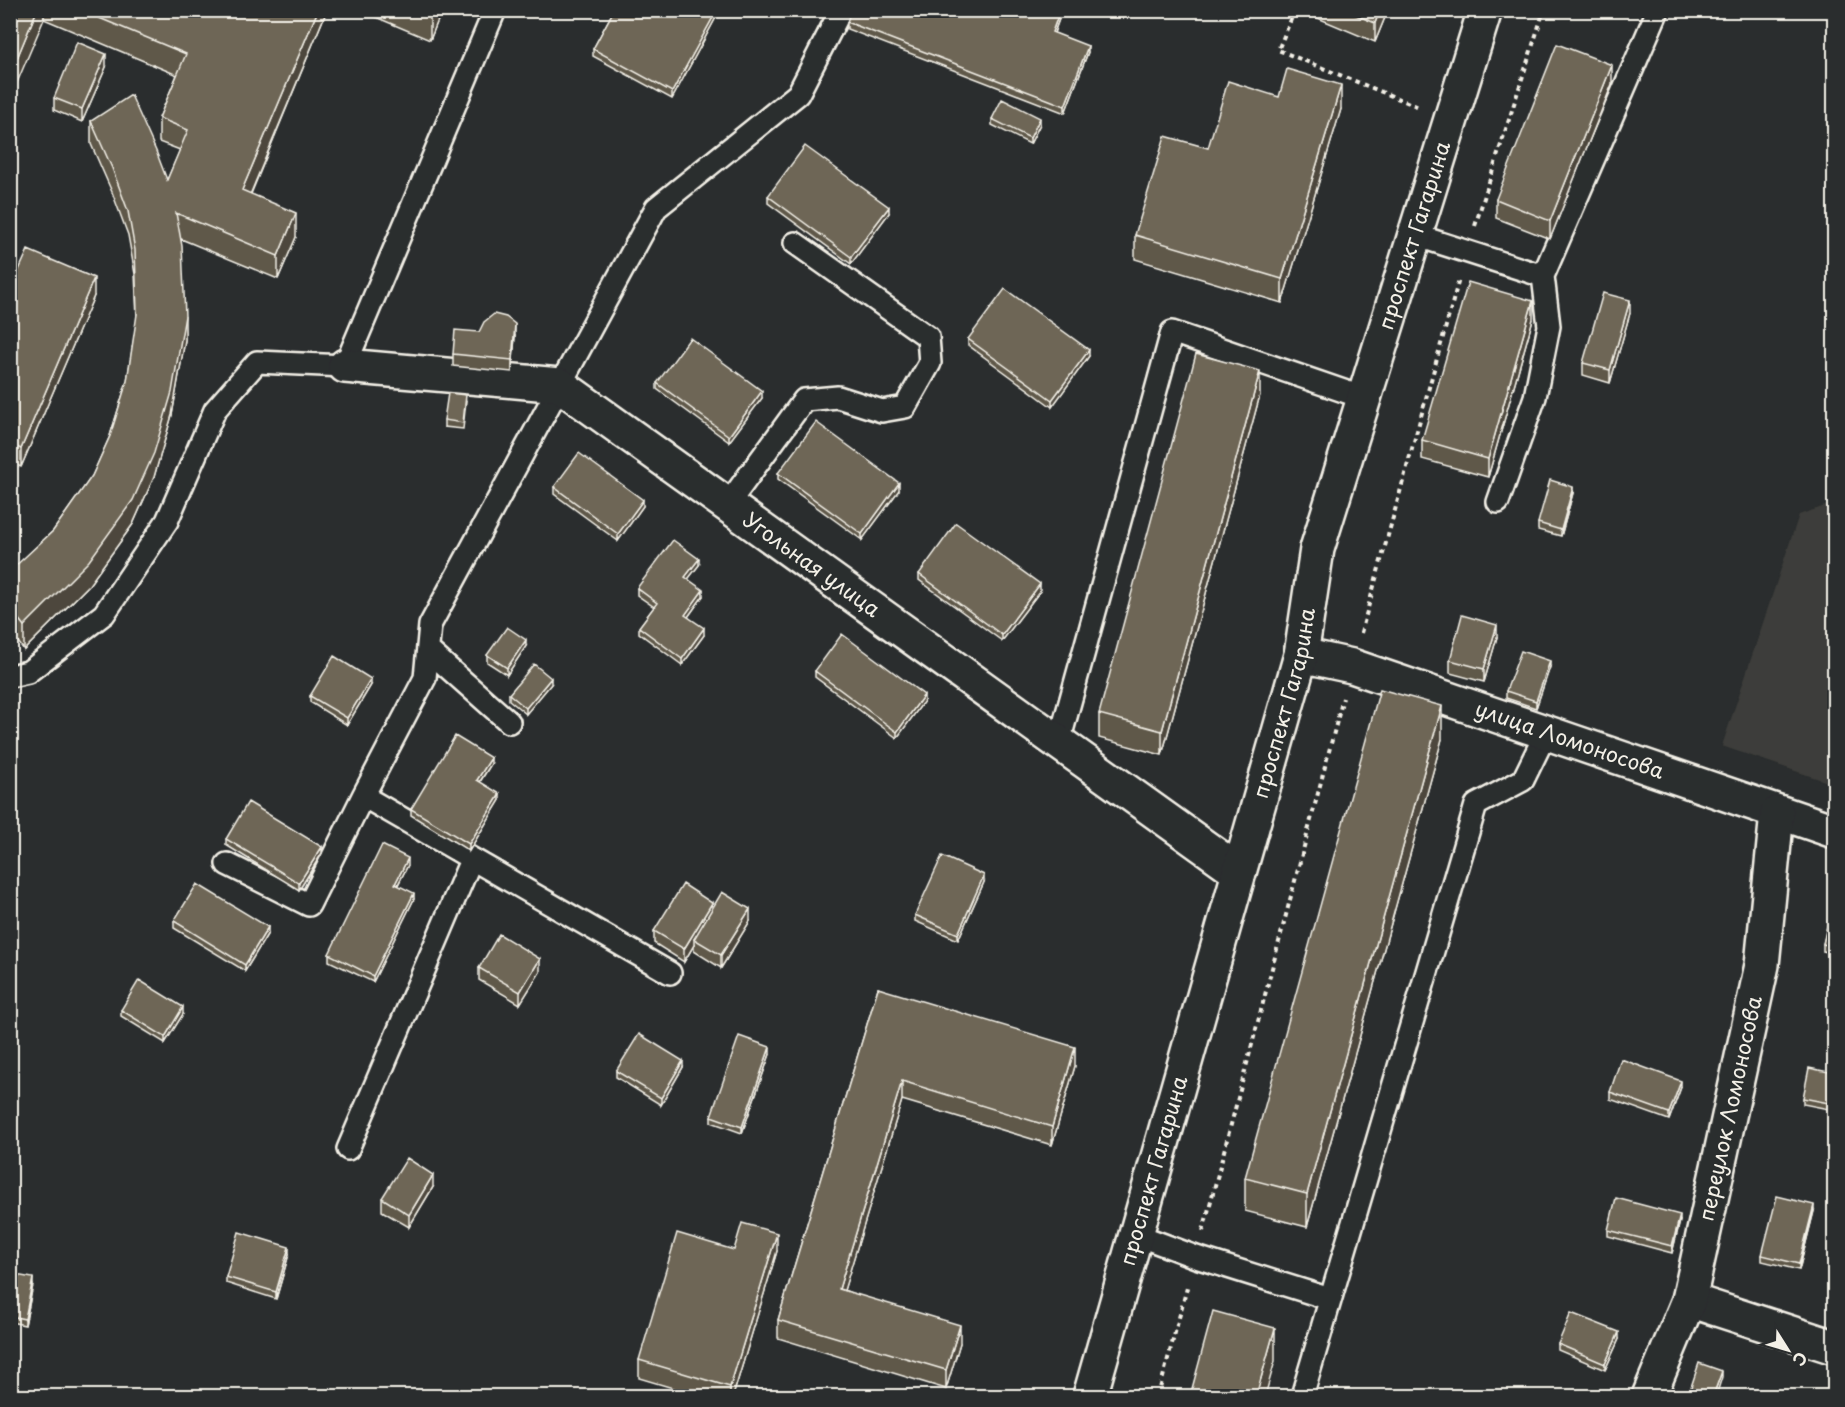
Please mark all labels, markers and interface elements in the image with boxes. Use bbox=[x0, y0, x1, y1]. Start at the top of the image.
street label: проспект Гагарина bbox=[1368, 136, 1457, 333]
street label: Угольная улица bbox=[737, 503, 889, 624]
street label: проспект Гагарина bbox=[1243, 605, 1322, 802]
street label: улица Ломоносова bbox=[1471, 691, 1669, 786]
street label: переулок Ломоносова bbox=[1689, 992, 1769, 1224]
street label: проспект Гагарина bbox=[1110, 1071, 1195, 1269]
north arrow bbox=[1758, 1320, 1818, 1380]
text: С bbox=[1788, 1348, 1814, 1372]

